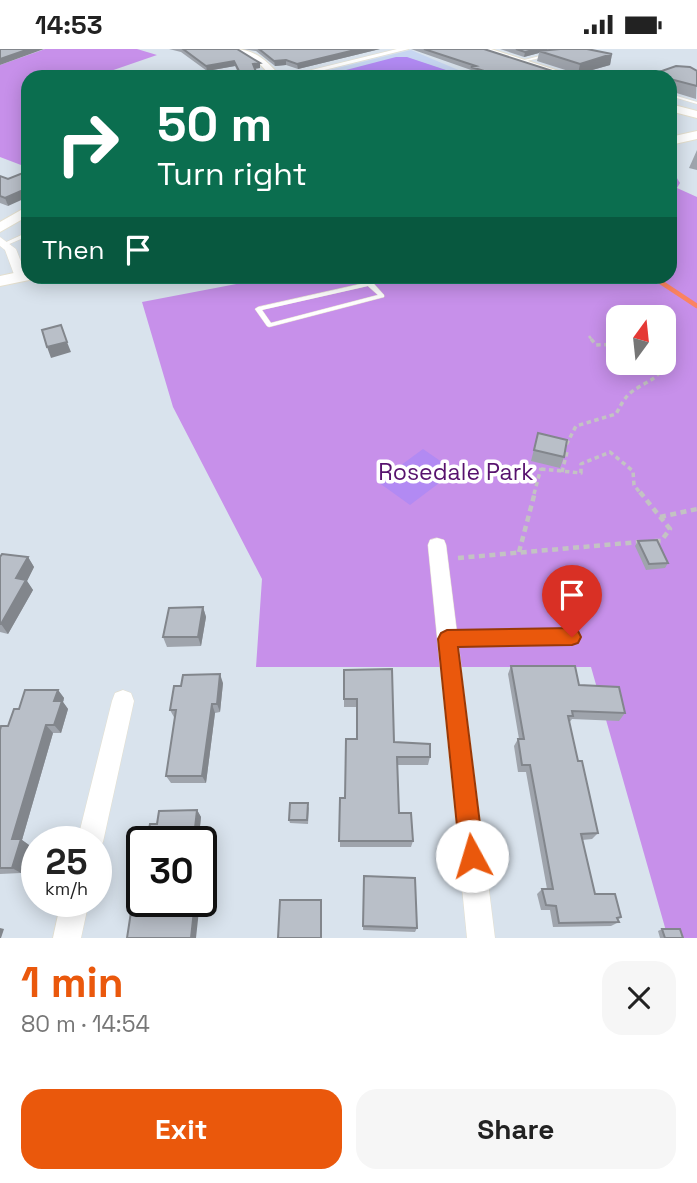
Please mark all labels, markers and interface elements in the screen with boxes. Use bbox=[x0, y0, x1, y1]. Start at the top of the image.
text: 14:53 bbox=[35, 8, 102, 42]
text: 50 m bbox=[157, 93, 272, 155]
icon: right bbox=[42, 98, 133, 189]
text: Turn right bbox=[157, 154, 307, 194]
icon: arrive bbox=[119, 231, 157, 269]
text: Then bbox=[42, 233, 105, 267]
north arrow bbox=[606, 305, 676, 375]
map controls bbox=[606, 305, 676, 375]
park label: Rosedale Park bbox=[378, 457, 534, 487]
pin bbox=[542, 565, 602, 637]
icon: arrive bbox=[553, 576, 591, 614]
position arrow bbox=[435, 819, 509, 893]
speed limit sign: 30 bbox=[126, 826, 217, 917]
text: 25 bbox=[46, 840, 87, 884]
text: km/h bbox=[45, 877, 88, 900]
text: 1 min bbox=[21, 956, 124, 1009]
button: close bbox=[602, 961, 676, 1035]
text: 80 m · 14:54 bbox=[21, 1009, 150, 1039]
button: Exit bbox=[21, 1089, 342, 1169]
button: Share bbox=[356, 1089, 676, 1169]

